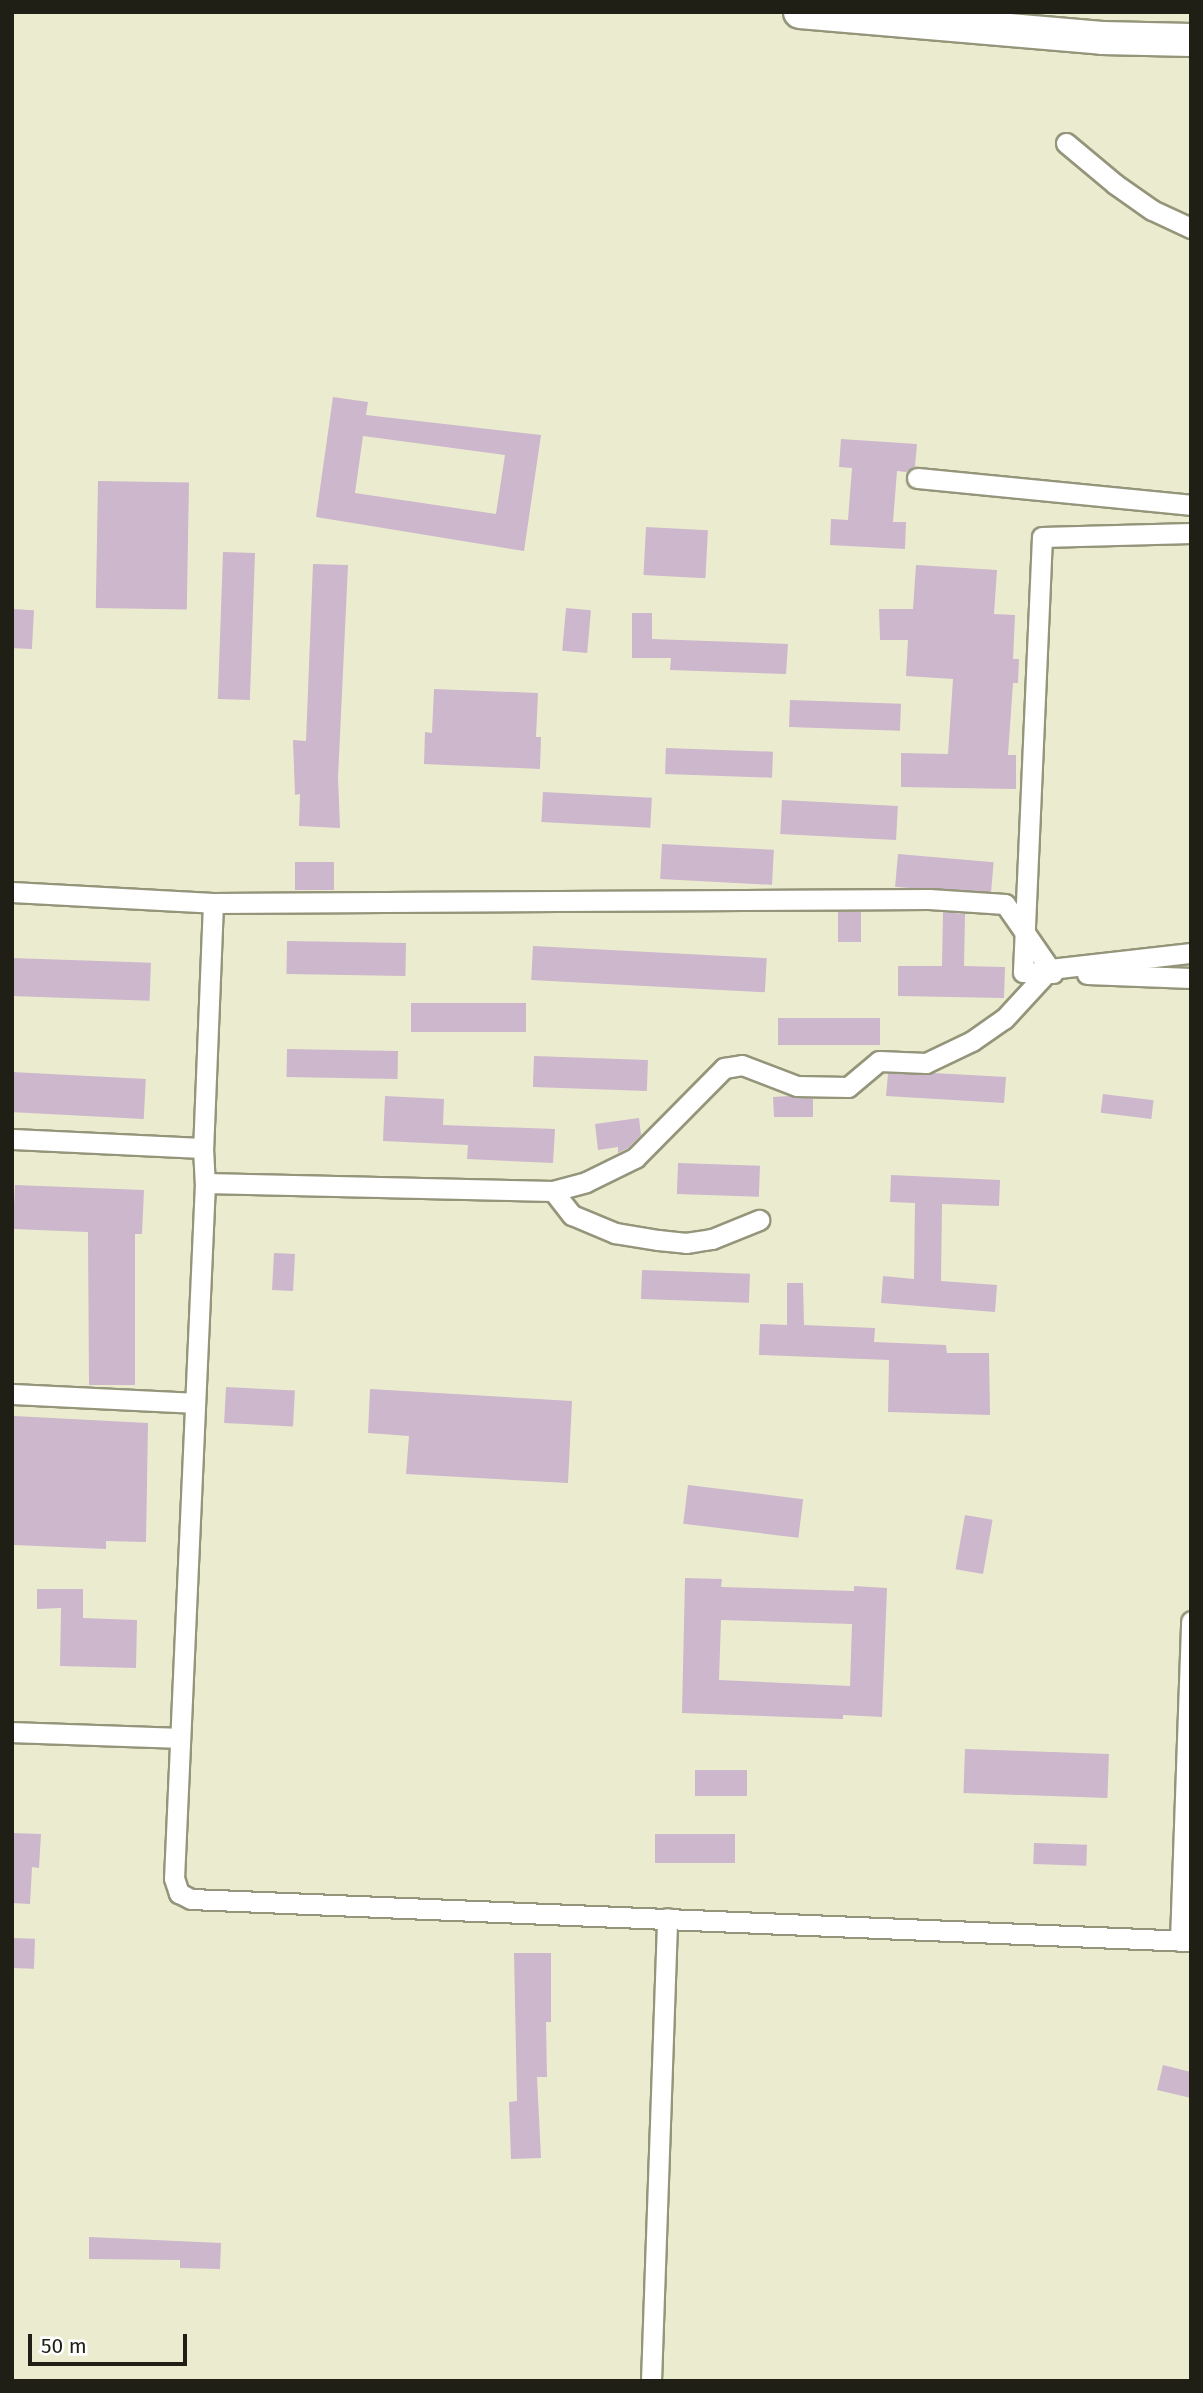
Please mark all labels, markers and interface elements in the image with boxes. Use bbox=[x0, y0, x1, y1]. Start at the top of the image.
scale bar bbox=[32, 2320, 191, 2364]
text: 50 m bbox=[41, 2333, 87, 2359]

